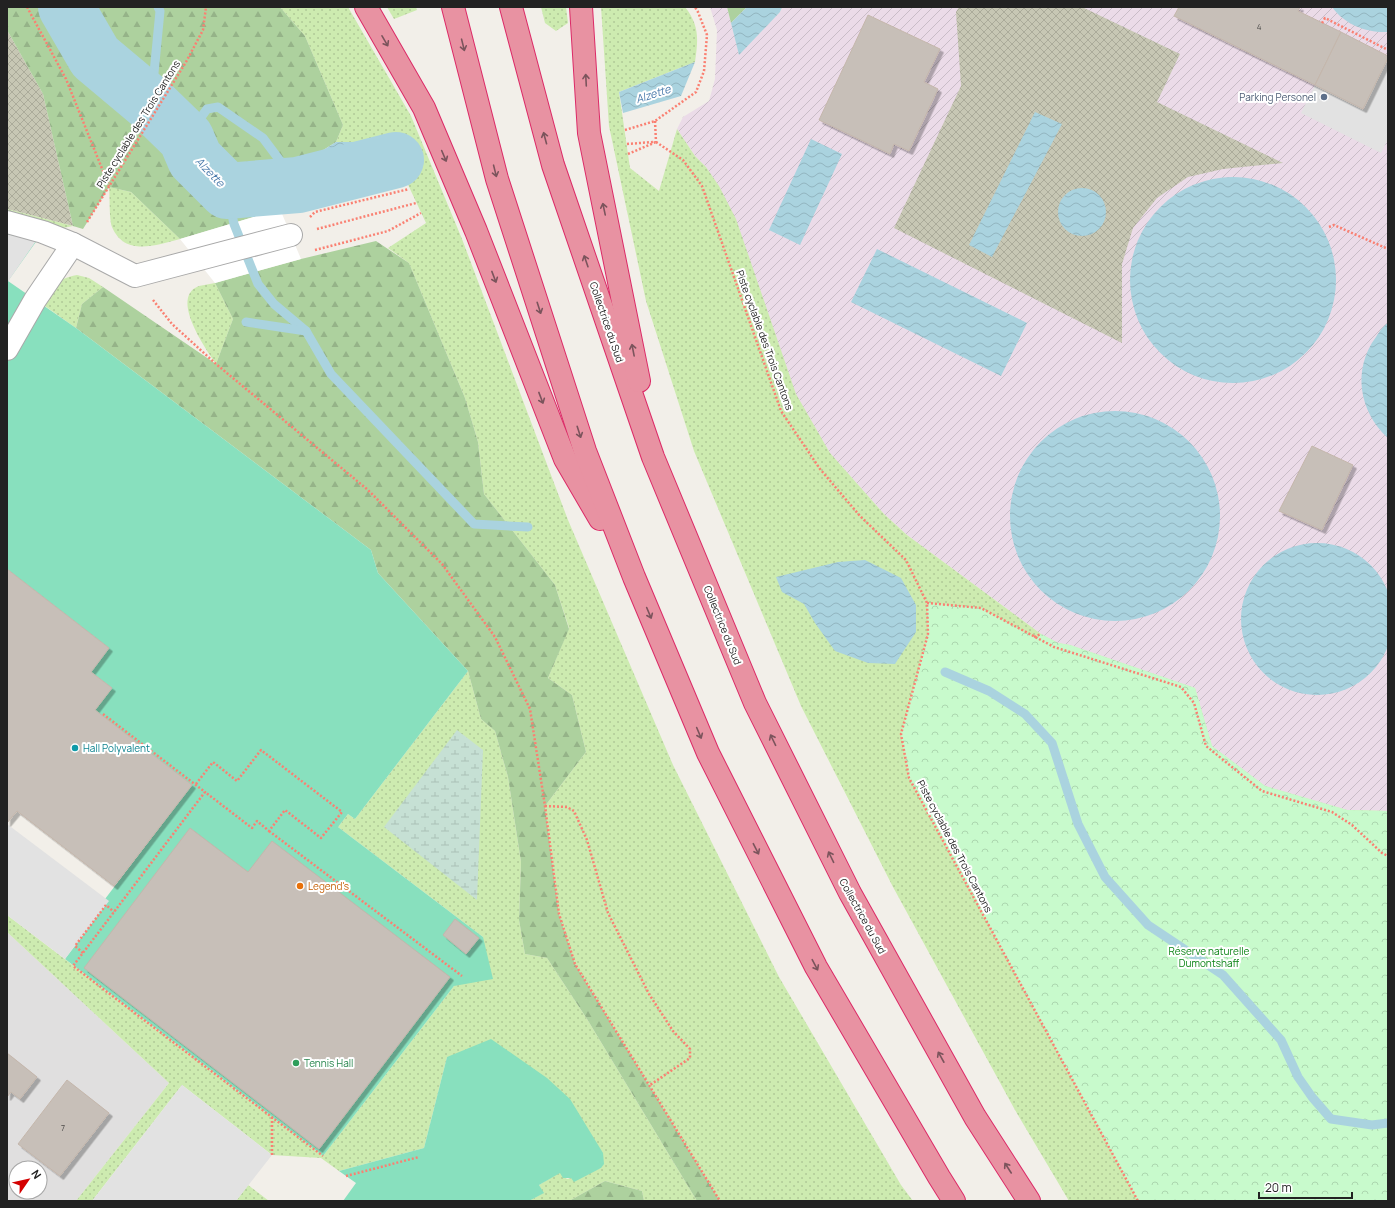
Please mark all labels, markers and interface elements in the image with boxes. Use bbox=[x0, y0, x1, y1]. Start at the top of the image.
house number: 4 bbox=[1257, 21, 1262, 32]
one-way arrow bbox=[382, 35, 390, 47]
one-way arrow bbox=[460, 38, 467, 51]
street label: Piste cyclable des Trois Cantons bbox=[93, 57, 183, 191]
one-way arrow bbox=[582, 74, 589, 87]
water label: Alzette bbox=[633, 81, 673, 106]
place label: Parking Personel bbox=[1239, 90, 1316, 104]
marker: Parking Personel bbox=[1319, 92, 1329, 102]
one-way arrow bbox=[541, 131, 549, 144]
one-way arrow bbox=[441, 150, 449, 162]
water label: Alzette bbox=[192, 154, 229, 190]
one-way arrow bbox=[492, 164, 499, 177]
one-way arrow bbox=[600, 202, 608, 215]
one-way arrow bbox=[582, 255, 589, 268]
street label: Piste cyclable des Trois Cantons bbox=[733, 268, 797, 412]
one-way arrow bbox=[491, 270, 498, 282]
street label: Collectrice du Sud bbox=[587, 280, 627, 364]
one-way arrow bbox=[536, 301, 543, 314]
one-way arrow bbox=[629, 344, 637, 357]
one-way arrow bbox=[538, 391, 546, 403]
one-way arrow bbox=[576, 425, 583, 438]
street label: Collectrice du Sud bbox=[701, 583, 745, 667]
one-way arrow bbox=[645, 606, 653, 618]
one-way arrow bbox=[696, 726, 703, 738]
one-way arrow bbox=[769, 735, 777, 747]
place label: Hall Polyvalent bbox=[83, 741, 150, 755]
marker: Hall Polyvalent bbox=[70, 743, 80, 753]
street label: Piste cyclable des Trois Cantons bbox=[914, 777, 996, 915]
one-way arrow bbox=[753, 843, 760, 855]
one-way arrow bbox=[827, 851, 835, 863]
street label: Collectrice du Sud bbox=[836, 876, 890, 956]
place label: Legend's bbox=[308, 879, 349, 893]
marker: Legend's bbox=[295, 881, 305, 891]
park label: Réserve naturelle Dumontshaff bbox=[1169, 944, 1250, 970]
one-way arrow bbox=[812, 959, 819, 971]
one-way arrow bbox=[937, 1051, 944, 1063]
place label: Tennis Hall bbox=[304, 1056, 353, 1070]
marker: Tennis Hall bbox=[291, 1058, 301, 1068]
house number: 7 bbox=[61, 1122, 65, 1133]
north arrow bbox=[8, 1160, 48, 1200]
one-way arrow bbox=[1004, 1163, 1012, 1174]
text: N bbox=[28, 1167, 45, 1182]
scale bar bbox=[1259, 1174, 1352, 1200]
text: 20 m bbox=[1265, 1179, 1292, 1196]

